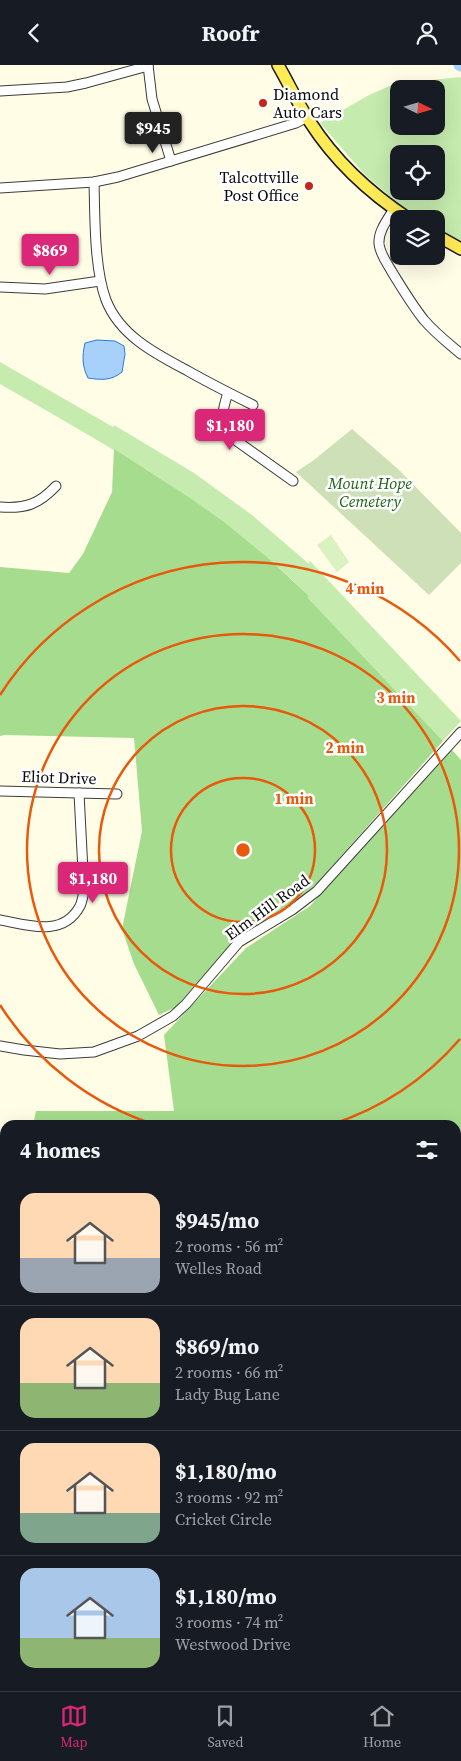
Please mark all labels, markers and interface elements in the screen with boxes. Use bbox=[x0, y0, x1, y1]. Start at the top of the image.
text: Roofr bbox=[202, 18, 259, 48]
icon: back bbox=[20, 19, 48, 47]
icon: person bbox=[413, 19, 441, 47]
north arrow bbox=[390, 80, 445, 135]
map controls bbox=[390, 80, 445, 265]
place label: Diamond Auto Cars bbox=[273, 83, 342, 123]
marker: Diamond Auto Cars bbox=[257, 97, 269, 109]
pin: $945 bbox=[123, 111, 183, 154]
text: $945 bbox=[136, 117, 170, 139]
button: locate bbox=[390, 145, 445, 200]
place label: Talcottville Post Office bbox=[219, 166, 299, 206]
marker: Talcottville Post Office bbox=[303, 180, 315, 192]
button: layers bbox=[390, 210, 445, 265]
pin: $869 bbox=[20, 233, 80, 276]
text: $869 bbox=[33, 239, 67, 261]
pin: $1,180 bbox=[189, 409, 271, 451]
text: $1,180 bbox=[206, 414, 254, 436]
park label: Mount Hope Cemetery bbox=[327, 472, 412, 512]
text: 4 min bbox=[346, 578, 384, 599]
text: 3 min bbox=[377, 687, 415, 708]
text: 2 min bbox=[326, 737, 364, 758]
street label: Eliot Drive bbox=[21, 765, 97, 789]
text: 1 min bbox=[275, 788, 313, 809]
centre of rings bbox=[234, 841, 252, 859]
pin: $1,180 bbox=[52, 861, 134, 904]
text: $1,180 bbox=[69, 867, 117, 889]
street label: Elm Hill Road bbox=[220, 869, 314, 945]
text: 4 homes bbox=[20, 1136, 100, 1165]
icon: filters bbox=[413, 1136, 441, 1164]
text: $945/mo bbox=[175, 1206, 259, 1235]
icon: home bbox=[60, 1213, 120, 1273]
text: 2 rooms · 56 m² bbox=[175, 1235, 283, 1257]
text: Welles Road bbox=[175, 1257, 262, 1279]
text: $869/mo bbox=[175, 1332, 259, 1361]
icon: home bbox=[60, 1338, 120, 1398]
text: 2 rooms · 66 m² bbox=[175, 1361, 283, 1383]
text: Lady Bug Lane bbox=[175, 1383, 280, 1405]
text: $1,180/mo bbox=[175, 1457, 277, 1486]
icon: home bbox=[60, 1463, 120, 1523]
text: 3 rooms · 92 m² bbox=[175, 1486, 283, 1508]
text: Cricket Circle bbox=[175, 1508, 272, 1530]
text: $1,180/mo bbox=[175, 1582, 277, 1611]
icon: home bbox=[60, 1588, 120, 1648]
text: 3 rooms · 74 m² bbox=[175, 1611, 283, 1633]
text: Westwood Drive bbox=[175, 1633, 291, 1655]
tab: Map bbox=[60, 1702, 88, 1752]
tab: Saved bbox=[207, 1702, 243, 1752]
tab: Home bbox=[363, 1702, 401, 1752]

